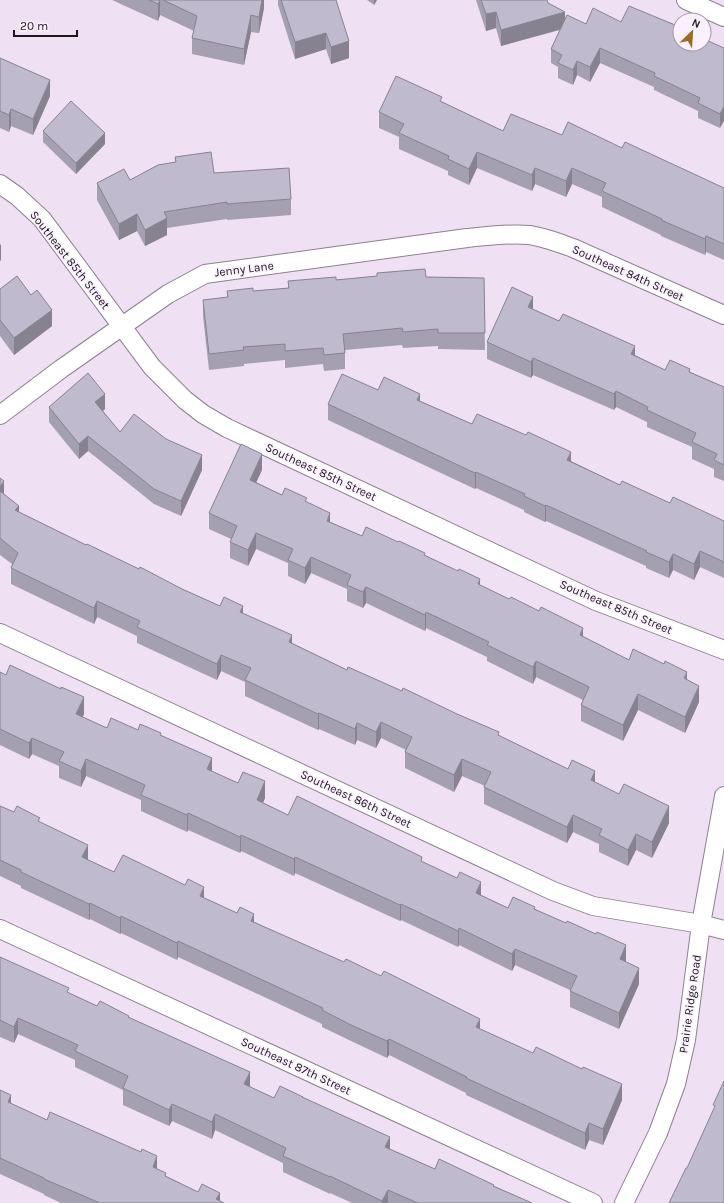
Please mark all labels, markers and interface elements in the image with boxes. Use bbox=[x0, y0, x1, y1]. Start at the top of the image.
scale bar bbox=[14, 12, 77, 38]
north arrow bbox=[672, 12, 712, 52]
text: N bbox=[690, 16, 702, 31]
text: 20 m bbox=[20, 19, 48, 33]
street label: Southeast 85th Street bbox=[27, 208, 113, 312]
street label: Southeast 84th Street bbox=[570, 242, 687, 304]
street label: Jenny Lane bbox=[214, 258, 274, 280]
street label: Southeast 85th Street bbox=[263, 440, 379, 504]
street label: Southeast 85th Street bbox=[558, 577, 675, 637]
street label: Southeast 86th Street bbox=[298, 767, 414, 831]
street label: Prairie Ridge Road bbox=[676, 954, 704, 1054]
street label: Southeast 87th Street bbox=[239, 1034, 354, 1098]

